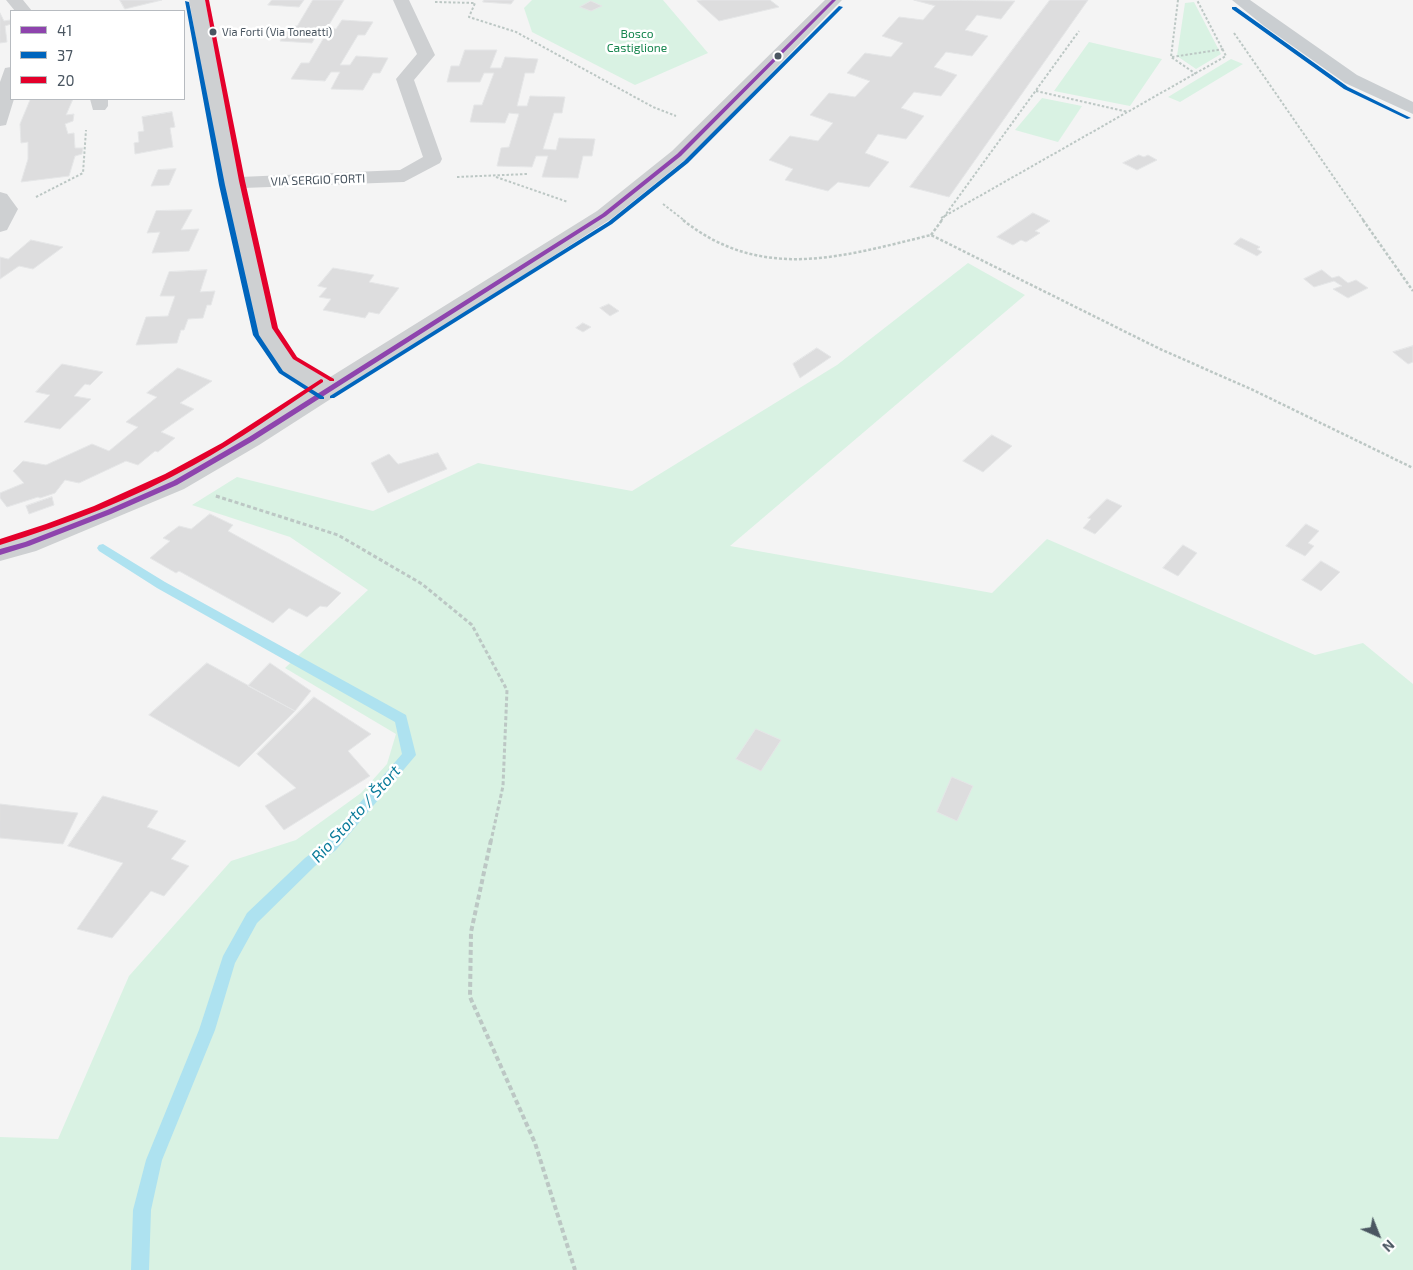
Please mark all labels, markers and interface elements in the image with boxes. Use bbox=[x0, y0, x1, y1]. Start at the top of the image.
legend bbox=[10, 10, 185, 100]
text: 41 bbox=[57, 21, 72, 39]
place label: Via Forti (Via Toneatti) bbox=[222, 25, 332, 39]
marker: Via Forti (Via Toneatti) bbox=[208, 27, 218, 37]
park label: Bosco Castiglione bbox=[607, 27, 667, 55]
text: 37 bbox=[57, 46, 73, 64]
unlabelled marker bbox=[773, 51, 783, 61]
text: 20 bbox=[57, 71, 74, 89]
street label: VIA SERGIO FORTI bbox=[270, 171, 366, 189]
water label: Rio Storto / Štort bbox=[308, 762, 404, 866]
north arrow bbox=[1353, 1210, 1403, 1260]
text: N bbox=[1379, 1237, 1398, 1256]

